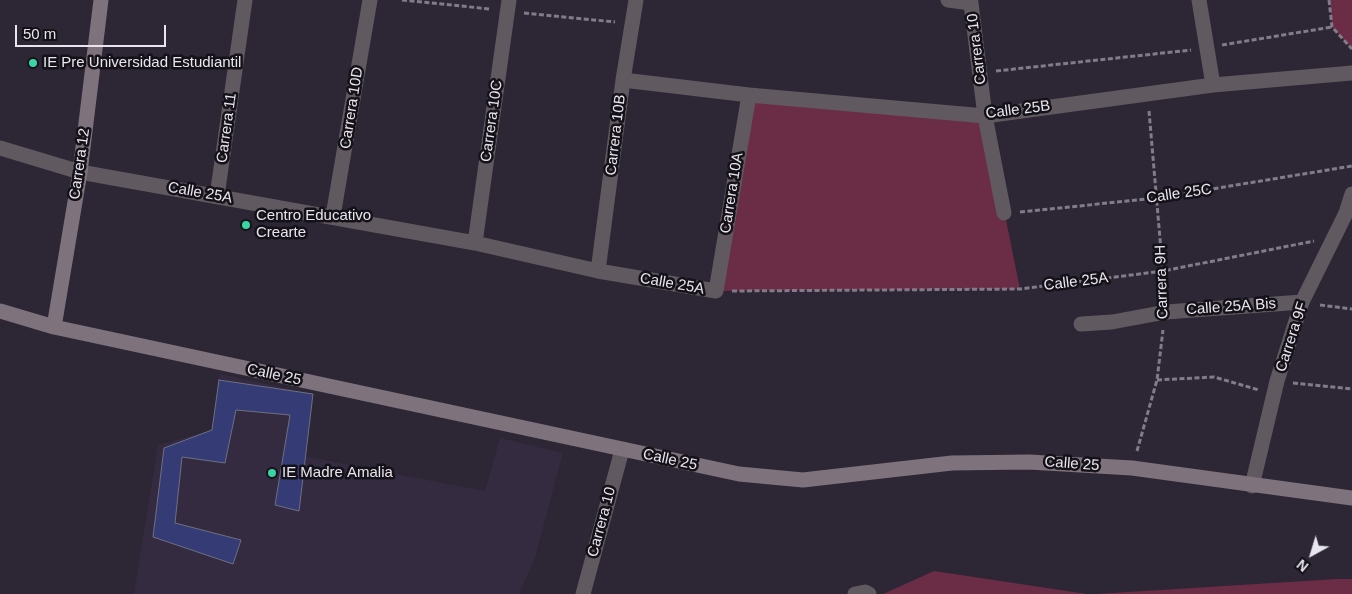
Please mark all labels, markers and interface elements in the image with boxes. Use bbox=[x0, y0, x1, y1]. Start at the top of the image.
street label: Carrera 10 bbox=[964, 12, 990, 86]
scale bar bbox=[18, 15, 169, 47]
text: 50 m bbox=[23, 25, 56, 42]
place label: IE Pre Universidad Estudiantil bbox=[43, 54, 241, 72]
marker: IE Pre Universidad Estudiantil bbox=[27, 57, 39, 69]
street label: Carrera 10D bbox=[337, 66, 367, 150]
street label: Carrera 10C bbox=[477, 79, 507, 163]
street label: Carrera 11 bbox=[213, 92, 241, 164]
street label: Carrera 10B bbox=[602, 93, 630, 177]
street label: Calle 25B bbox=[985, 97, 1051, 123]
street label: Carrera 12 bbox=[66, 127, 94, 201]
street label: Carrera 10A bbox=[717, 151, 747, 235]
street label: Calle 25A bbox=[166, 178, 234, 208]
street label: Calle 25C bbox=[1145, 181, 1213, 207]
place label: Centro Educativo Crearte bbox=[256, 207, 371, 242]
marker: Centro Educativo Crearte bbox=[240, 219, 252, 231]
street label: Carrera 9H bbox=[1152, 245, 1172, 319]
street label: Calle 25A bbox=[638, 269, 706, 299]
street label: Calle 25A bbox=[1043, 269, 1109, 295]
street label: Calle 25A Bis bbox=[1185, 295, 1277, 319]
street label: Carrera 9F bbox=[1272, 300, 1312, 374]
street label: Calle 25 bbox=[245, 360, 303, 390]
street label: Calle 25 bbox=[641, 445, 699, 475]
street label: Calle 25 bbox=[1044, 453, 1100, 475]
place label: IE Madre Amalia bbox=[282, 464, 393, 482]
marker: IE Madre Amalia bbox=[266, 467, 278, 479]
street label: Carrera 10 bbox=[584, 485, 620, 559]
north arrow bbox=[1287, 529, 1337, 579]
text: N bbox=[1294, 556, 1312, 575]

